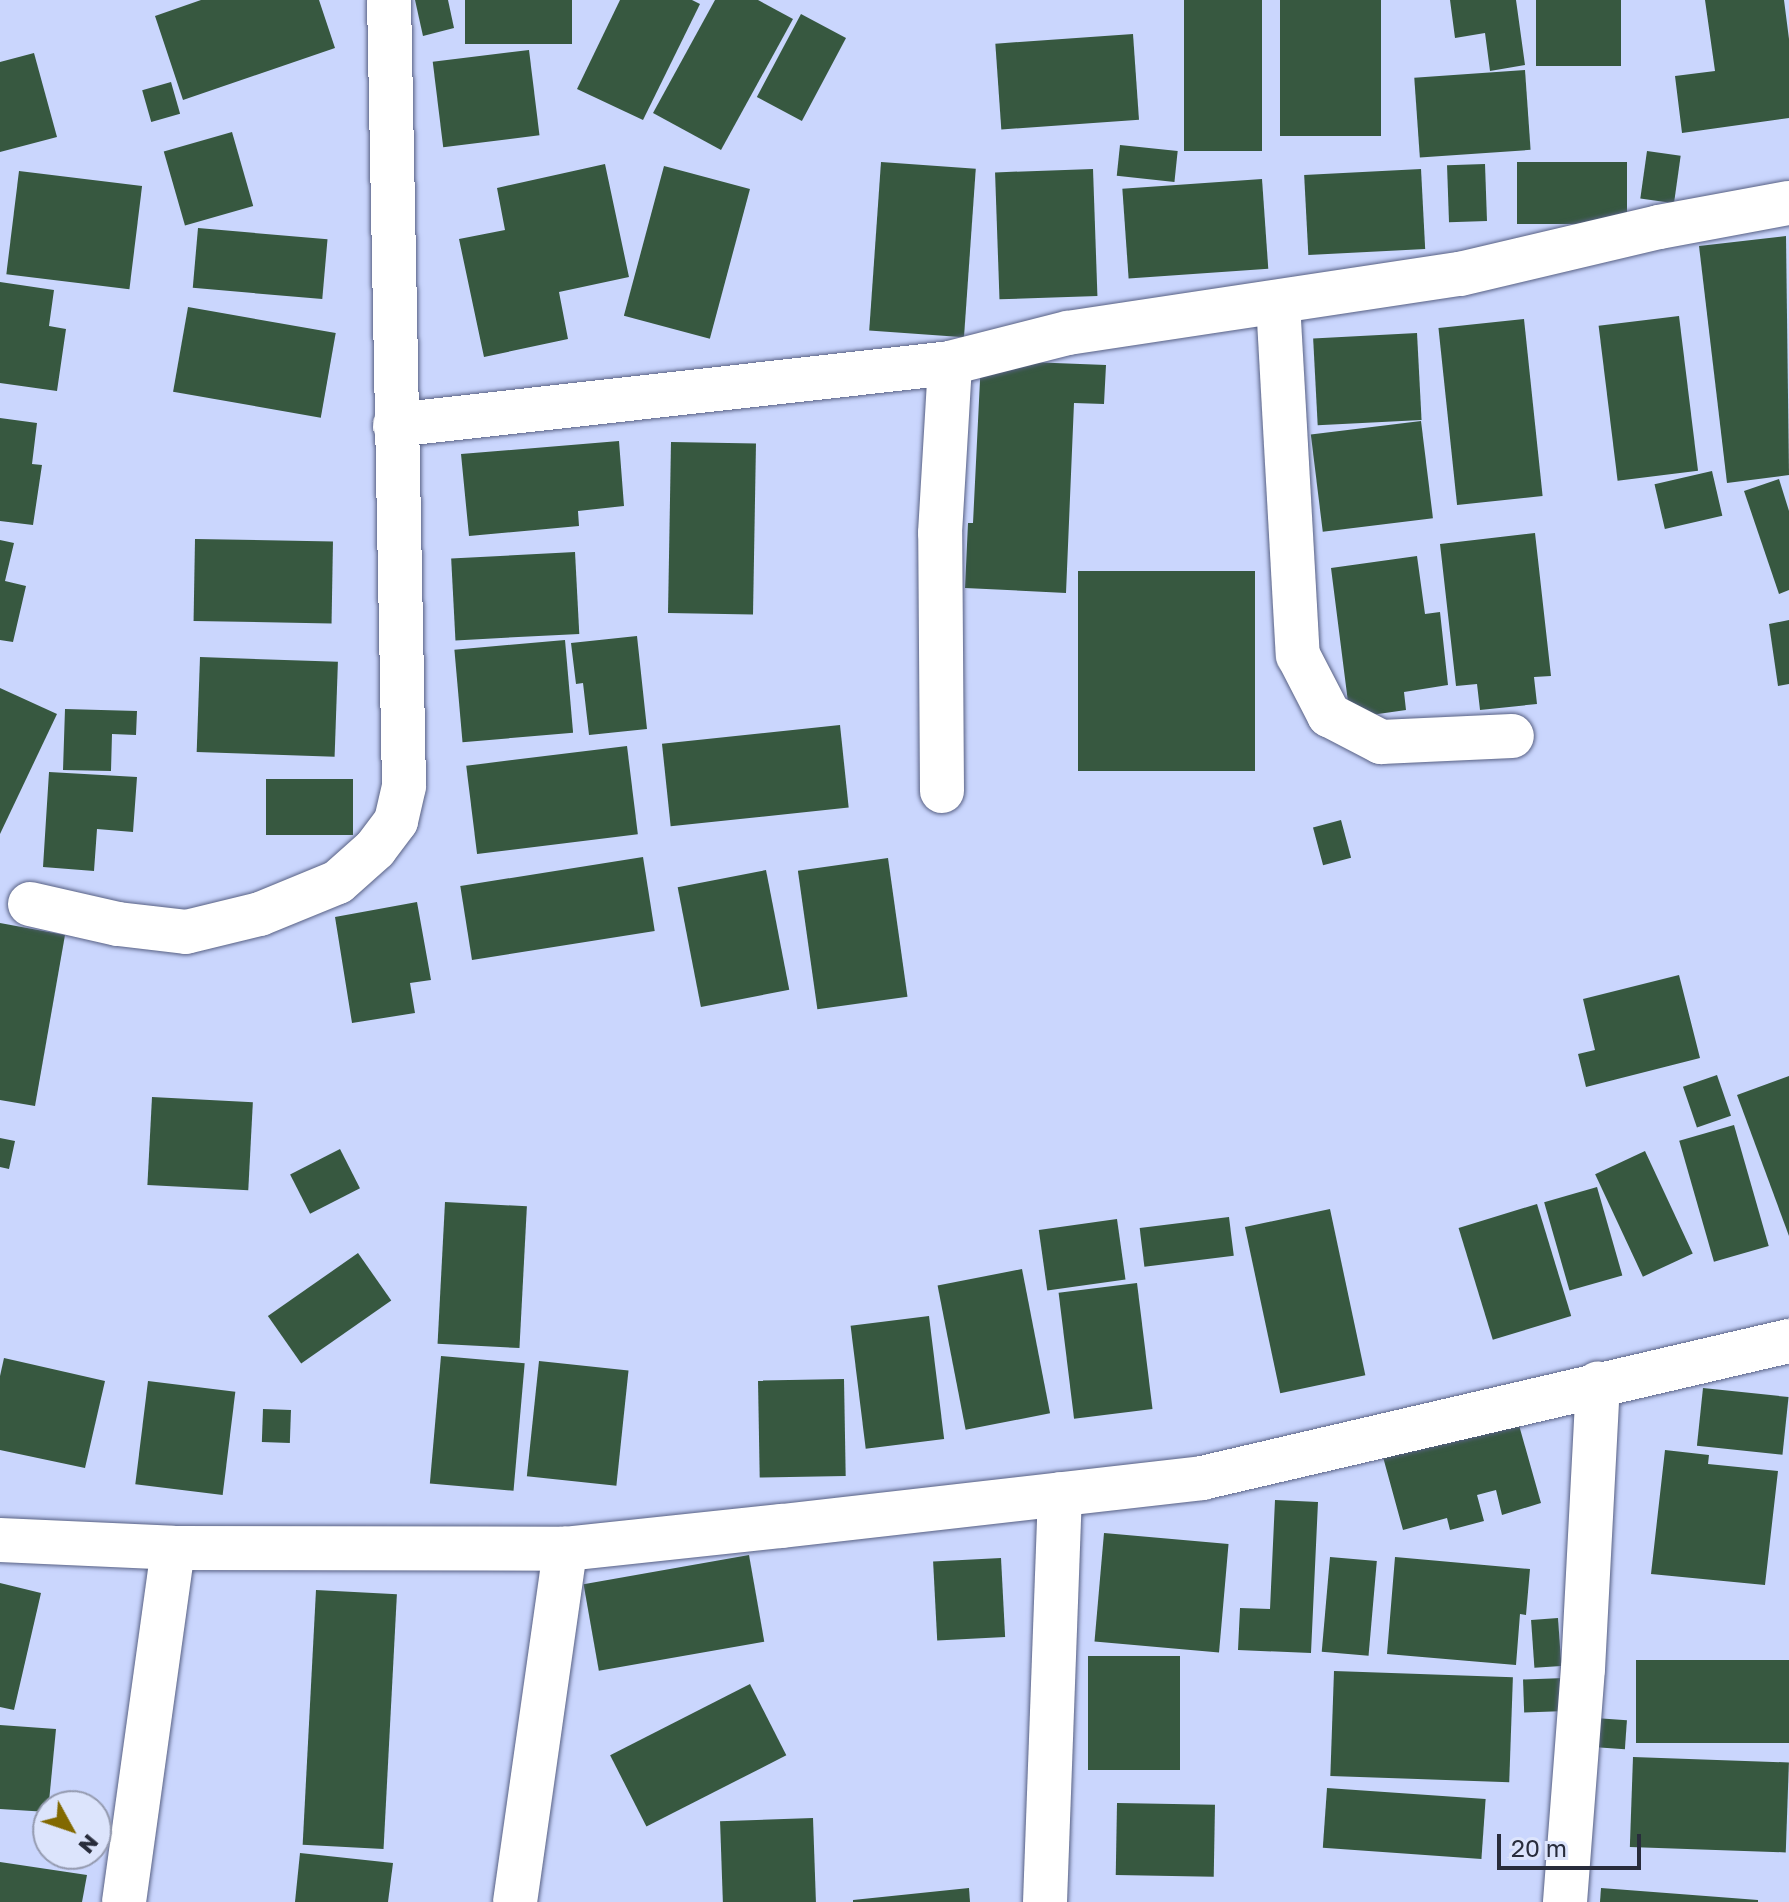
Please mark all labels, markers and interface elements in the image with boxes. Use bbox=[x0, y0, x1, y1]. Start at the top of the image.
north arrow bbox=[32, 1790, 112, 1870]
scale bar bbox=[1501, 1818, 1645, 1868]
text: N bbox=[74, 1829, 105, 1860]
text: 20 m bbox=[1511, 1833, 1567, 1862]

